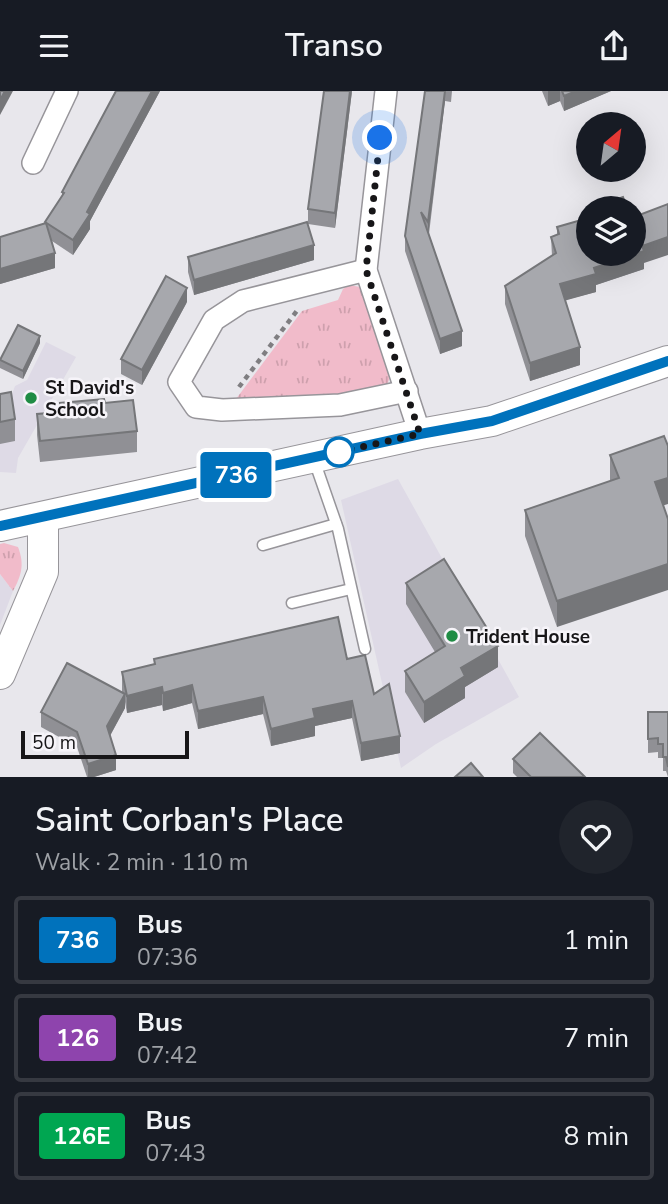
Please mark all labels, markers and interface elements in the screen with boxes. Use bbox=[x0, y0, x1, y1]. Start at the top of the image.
text: Transo bbox=[285, 24, 383, 67]
icon: menu bbox=[35, 27, 73, 65]
icon: share bbox=[595, 27, 633, 65]
north arrow bbox=[576, 112, 646, 182]
map controls bbox=[576, 112, 646, 266]
your location bbox=[362, 120, 397, 155]
button: layers bbox=[576, 196, 646, 266]
place label: St David's School bbox=[45, 375, 134, 423]
marker: St David's School bbox=[23, 390, 39, 406]
unlabelled marker bbox=[324, 437, 354, 467]
line badge: 736 bbox=[196, 452, 276, 498]
text: 736 bbox=[214, 459, 258, 491]
place label: Trident House bbox=[466, 624, 590, 650]
marker: Trident House bbox=[444, 628, 460, 644]
scale bar bbox=[21, 728, 189, 760]
text: 50 m bbox=[32, 730, 76, 756]
text: Saint Corban's Place bbox=[35, 798, 343, 843]
button: heart bbox=[559, 800, 633, 874]
text: Walk · 2 min · 110 m bbox=[35, 847, 248, 878]
text: Bus bbox=[137, 907, 183, 942]
text: 1 min bbox=[564, 923, 629, 958]
text: 736 bbox=[56, 924, 99, 956]
text: 07:36 bbox=[137, 942, 197, 973]
text: Bus bbox=[137, 1005, 183, 1040]
text: 7 min bbox=[564, 1021, 629, 1056]
text: 126 bbox=[56, 1022, 99, 1054]
text: 07:42 bbox=[137, 1040, 197, 1071]
text: Bus bbox=[146, 1103, 191, 1138]
text: 8 min bbox=[564, 1119, 629, 1154]
text: 126E bbox=[53, 1120, 111, 1152]
text: 07:43 bbox=[146, 1138, 206, 1169]

